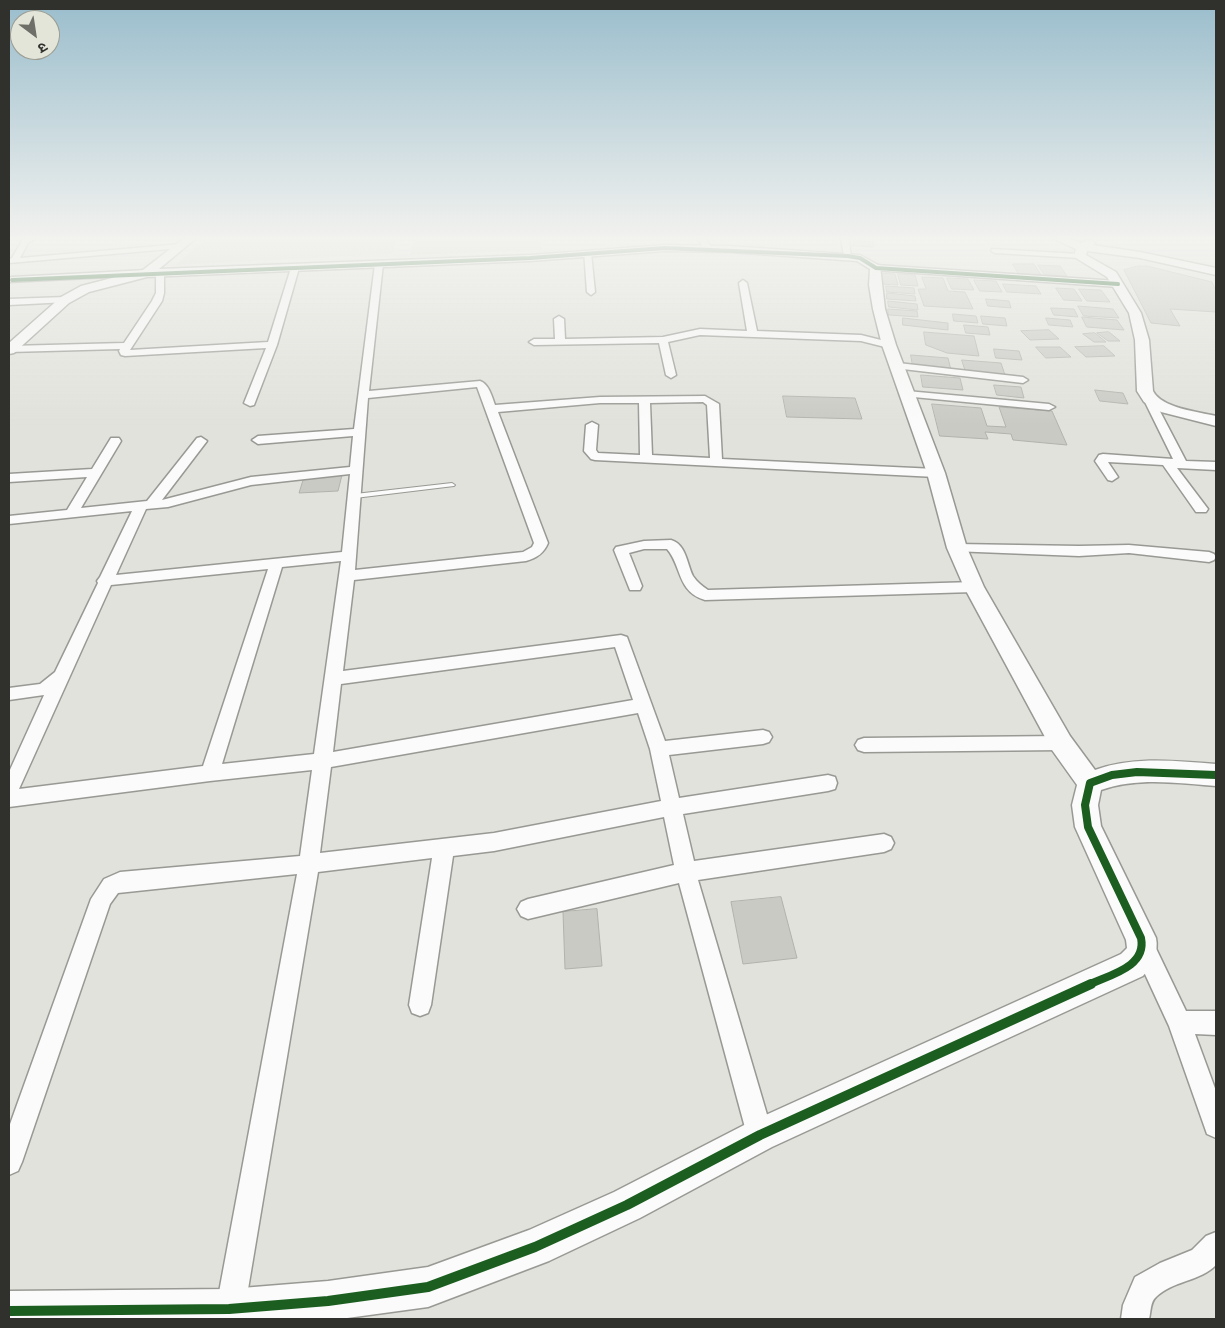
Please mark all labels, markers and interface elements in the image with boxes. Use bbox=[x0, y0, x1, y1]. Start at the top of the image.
north arrow bbox=[10, 10, 60, 60]
text: उ bbox=[34, 37, 51, 58]

